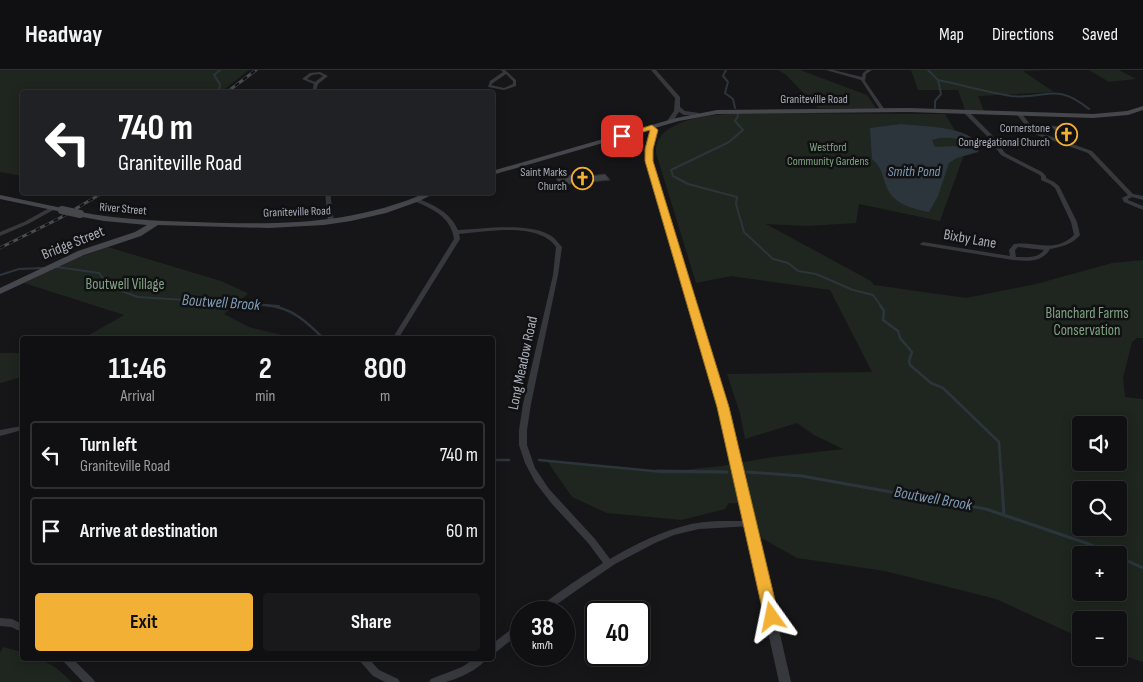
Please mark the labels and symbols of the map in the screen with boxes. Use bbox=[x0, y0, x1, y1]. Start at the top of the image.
street label: Graniteville Road bbox=[780, 92, 848, 107]
pin bbox=[601, 115, 643, 157]
place label: Cornerstone Congregational Church bbox=[958, 121, 1050, 150]
church icon: Cornerstone Congregational Church bbox=[1054, 123, 1078, 147]
park label: Westford Community Gardens bbox=[787, 140, 869, 169]
water label: Smith Pond bbox=[888, 163, 942, 180]
place label: Saint Marks Church bbox=[520, 165, 567, 194]
church icon: Saint Marks Church bbox=[571, 167, 595, 191]
street label: River Street bbox=[99, 199, 148, 219]
street label: Graniteville Road bbox=[263, 203, 331, 221]
street label: Bridge Street bbox=[39, 222, 108, 264]
street label: Bixby Lane bbox=[942, 225, 998, 253]
park label: Boutwell Village bbox=[86, 275, 164, 294]
water label: Boutwell Brook bbox=[181, 291, 262, 315]
park label: Blanchard Farms Conservation bbox=[1045, 304, 1129, 340]
street label: Long Meadow Road bbox=[504, 314, 542, 412]
water label: Boutwell Brook bbox=[893, 483, 974, 515]
position arrow bbox=[745, 590, 797, 642]
speed limit sign: 40 bbox=[585, 601, 650, 666]

